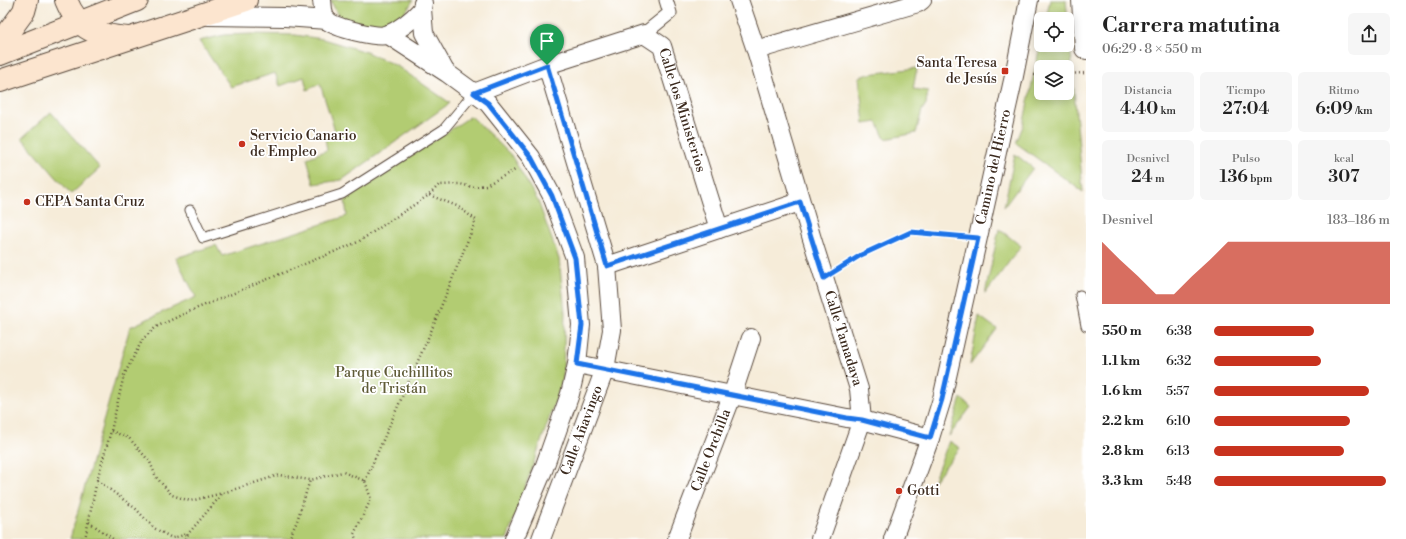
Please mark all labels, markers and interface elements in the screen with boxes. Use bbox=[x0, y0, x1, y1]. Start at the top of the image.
map controls bbox=[1034, 12, 1074, 100]
button: locate bbox=[1034, 12, 1074, 52]
text: Carrera matutina bbox=[1102, 12, 1280, 39]
button: share bbox=[1348, 13, 1390, 55]
pin bbox=[530, 24, 564, 65]
icon: arrive bbox=[536, 30, 558, 52]
text: 06:29 · 8 × 550 m bbox=[1102, 41, 1202, 57]
street label: Calle los Ministerios bbox=[654, 46, 710, 175]
place label: Santa Teresa de Jesús bbox=[917, 54, 998, 88]
button: layers bbox=[1034, 60, 1074, 100]
marker: Santa Teresa de Jesús bbox=[1000, 66, 1010, 76]
text: Distancia bbox=[1124, 84, 1172, 98]
text: Tiempo bbox=[1227, 84, 1265, 98]
text: Ritmo bbox=[1329, 84, 1359, 98]
text: 4.40 bbox=[1120, 98, 1158, 120]
text: 27:04 bbox=[1222, 98, 1270, 120]
text: 6:09 bbox=[1315, 98, 1353, 120]
text: km bbox=[1158, 104, 1176, 118]
text: /km bbox=[1353, 104, 1373, 118]
street label: Camino del Hierro bbox=[972, 107, 1015, 227]
place label: Servicio Canario de Empleo bbox=[250, 127, 357, 161]
marker: Servicio Canario de Empleo bbox=[237, 139, 247, 149]
text: Desnivel bbox=[1126, 152, 1170, 166]
text: Pulso bbox=[1232, 152, 1260, 166]
text: kcal bbox=[1334, 152, 1354, 166]
text: 24 bbox=[1131, 166, 1153, 188]
text: 136 bbox=[1220, 166, 1248, 188]
text: 307 bbox=[1328, 166, 1360, 188]
text: m bbox=[1153, 172, 1165, 186]
text: bpm bbox=[1248, 172, 1272, 186]
place label: CEPA Santa Cruz bbox=[35, 193, 145, 211]
marker: CEPA Santa Cruz bbox=[22, 197, 32, 207]
text: Desnivel bbox=[1102, 212, 1153, 228]
text: 183–186 m bbox=[1327, 212, 1390, 228]
street label: Calle Tamadaya bbox=[820, 288, 867, 389]
text: 550 m bbox=[1102, 323, 1141, 339]
text: 6:38 bbox=[1166, 323, 1192, 339]
text: 1.1 km bbox=[1102, 353, 1140, 369]
text: 6:32 bbox=[1166, 353, 1191, 369]
park label: Parque Cuchillitos de Tristán bbox=[335, 364, 453, 398]
street label: Calle Añavingo bbox=[557, 383, 607, 478]
text: 1.6 km bbox=[1102, 383, 1142, 399]
text: 5:57 bbox=[1166, 383, 1189, 399]
street label: Calle Orchilla bbox=[687, 406, 735, 494]
text: 2.2 km bbox=[1102, 413, 1144, 429]
text: 6:10 bbox=[1166, 413, 1191, 429]
text: 2.8 km bbox=[1102, 443, 1144, 459]
text: 6:13 bbox=[1166, 443, 1190, 459]
text: 3.3 km bbox=[1102, 473, 1143, 489]
text: 5:48 bbox=[1166, 473, 1192, 489]
place label: Gotti bbox=[907, 482, 940, 500]
marker: Gotti bbox=[894, 486, 904, 496]

